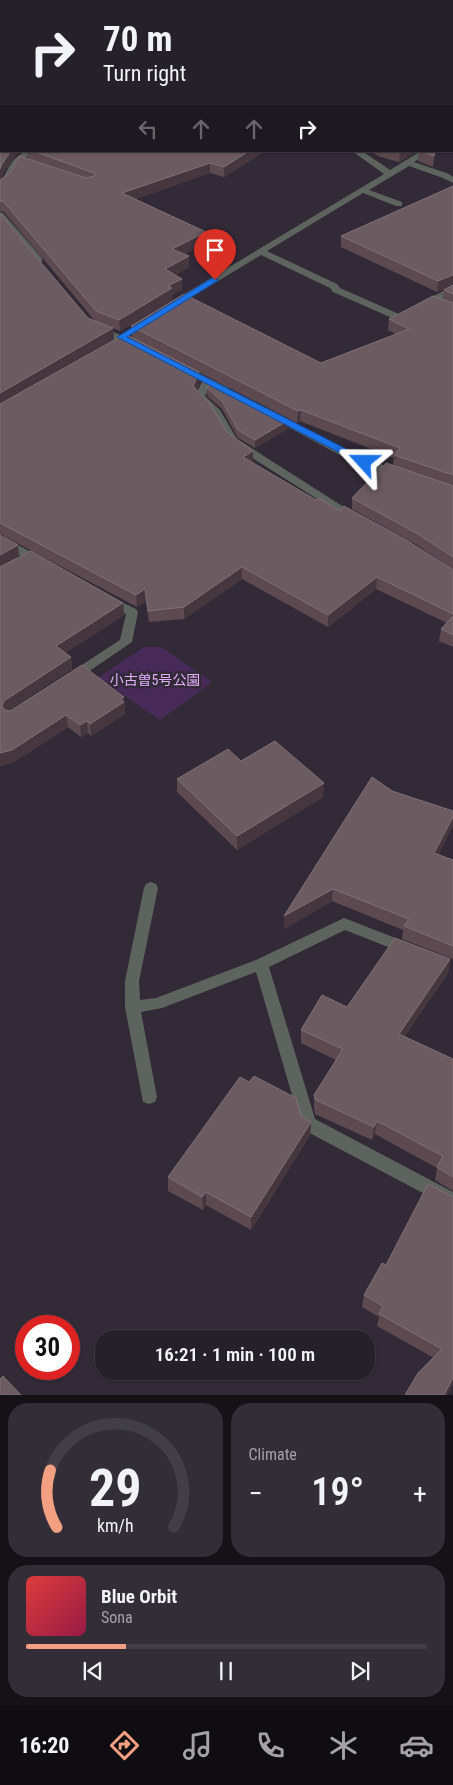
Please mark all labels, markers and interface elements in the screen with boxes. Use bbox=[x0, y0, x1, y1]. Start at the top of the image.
text: 70 m bbox=[103, 19, 172, 60]
icon: right bbox=[20, 20, 85, 85]
text: Turn right bbox=[103, 61, 186, 86]
icon: left bbox=[134, 115, 162, 143]
icon: ahead bbox=[187, 115, 215, 143]
icon: ahead bbox=[240, 115, 268, 143]
icon: right bbox=[293, 115, 321, 143]
pin bbox=[194, 229, 236, 280]
icon: arrive bbox=[201, 236, 229, 264]
position arrow bbox=[337, 435, 389, 487]
park label: 小古曽5号公園 bbox=[110, 672, 200, 688]
speed limit sign: 30 bbox=[15, 1315, 80, 1380]
text: 16:21 · 1 min · 100 m bbox=[155, 1343, 315, 1366]
text: Climate bbox=[249, 1445, 297, 1464]
text: 29 bbox=[89, 1458, 142, 1519]
text: 19° bbox=[311, 1470, 364, 1514]
text: − bbox=[249, 1477, 263, 1510]
text: + bbox=[413, 1477, 427, 1510]
text: km/h bbox=[97, 1515, 134, 1536]
text: Blue Orbit bbox=[101, 1585, 177, 1608]
text: Sona bbox=[101, 1608, 133, 1627]
icon: previous bbox=[79, 1657, 107, 1685]
icon: pause bbox=[212, 1657, 240, 1685]
icon: next bbox=[346, 1657, 374, 1685]
icon: directions bbox=[107, 1728, 142, 1763]
icon: music bbox=[180, 1728, 215, 1763]
icon: phone bbox=[253, 1728, 288, 1763]
icon: climate bbox=[326, 1728, 361, 1763]
icon: car bbox=[399, 1728, 434, 1763]
text: 16:20 bbox=[19, 1733, 69, 1758]

